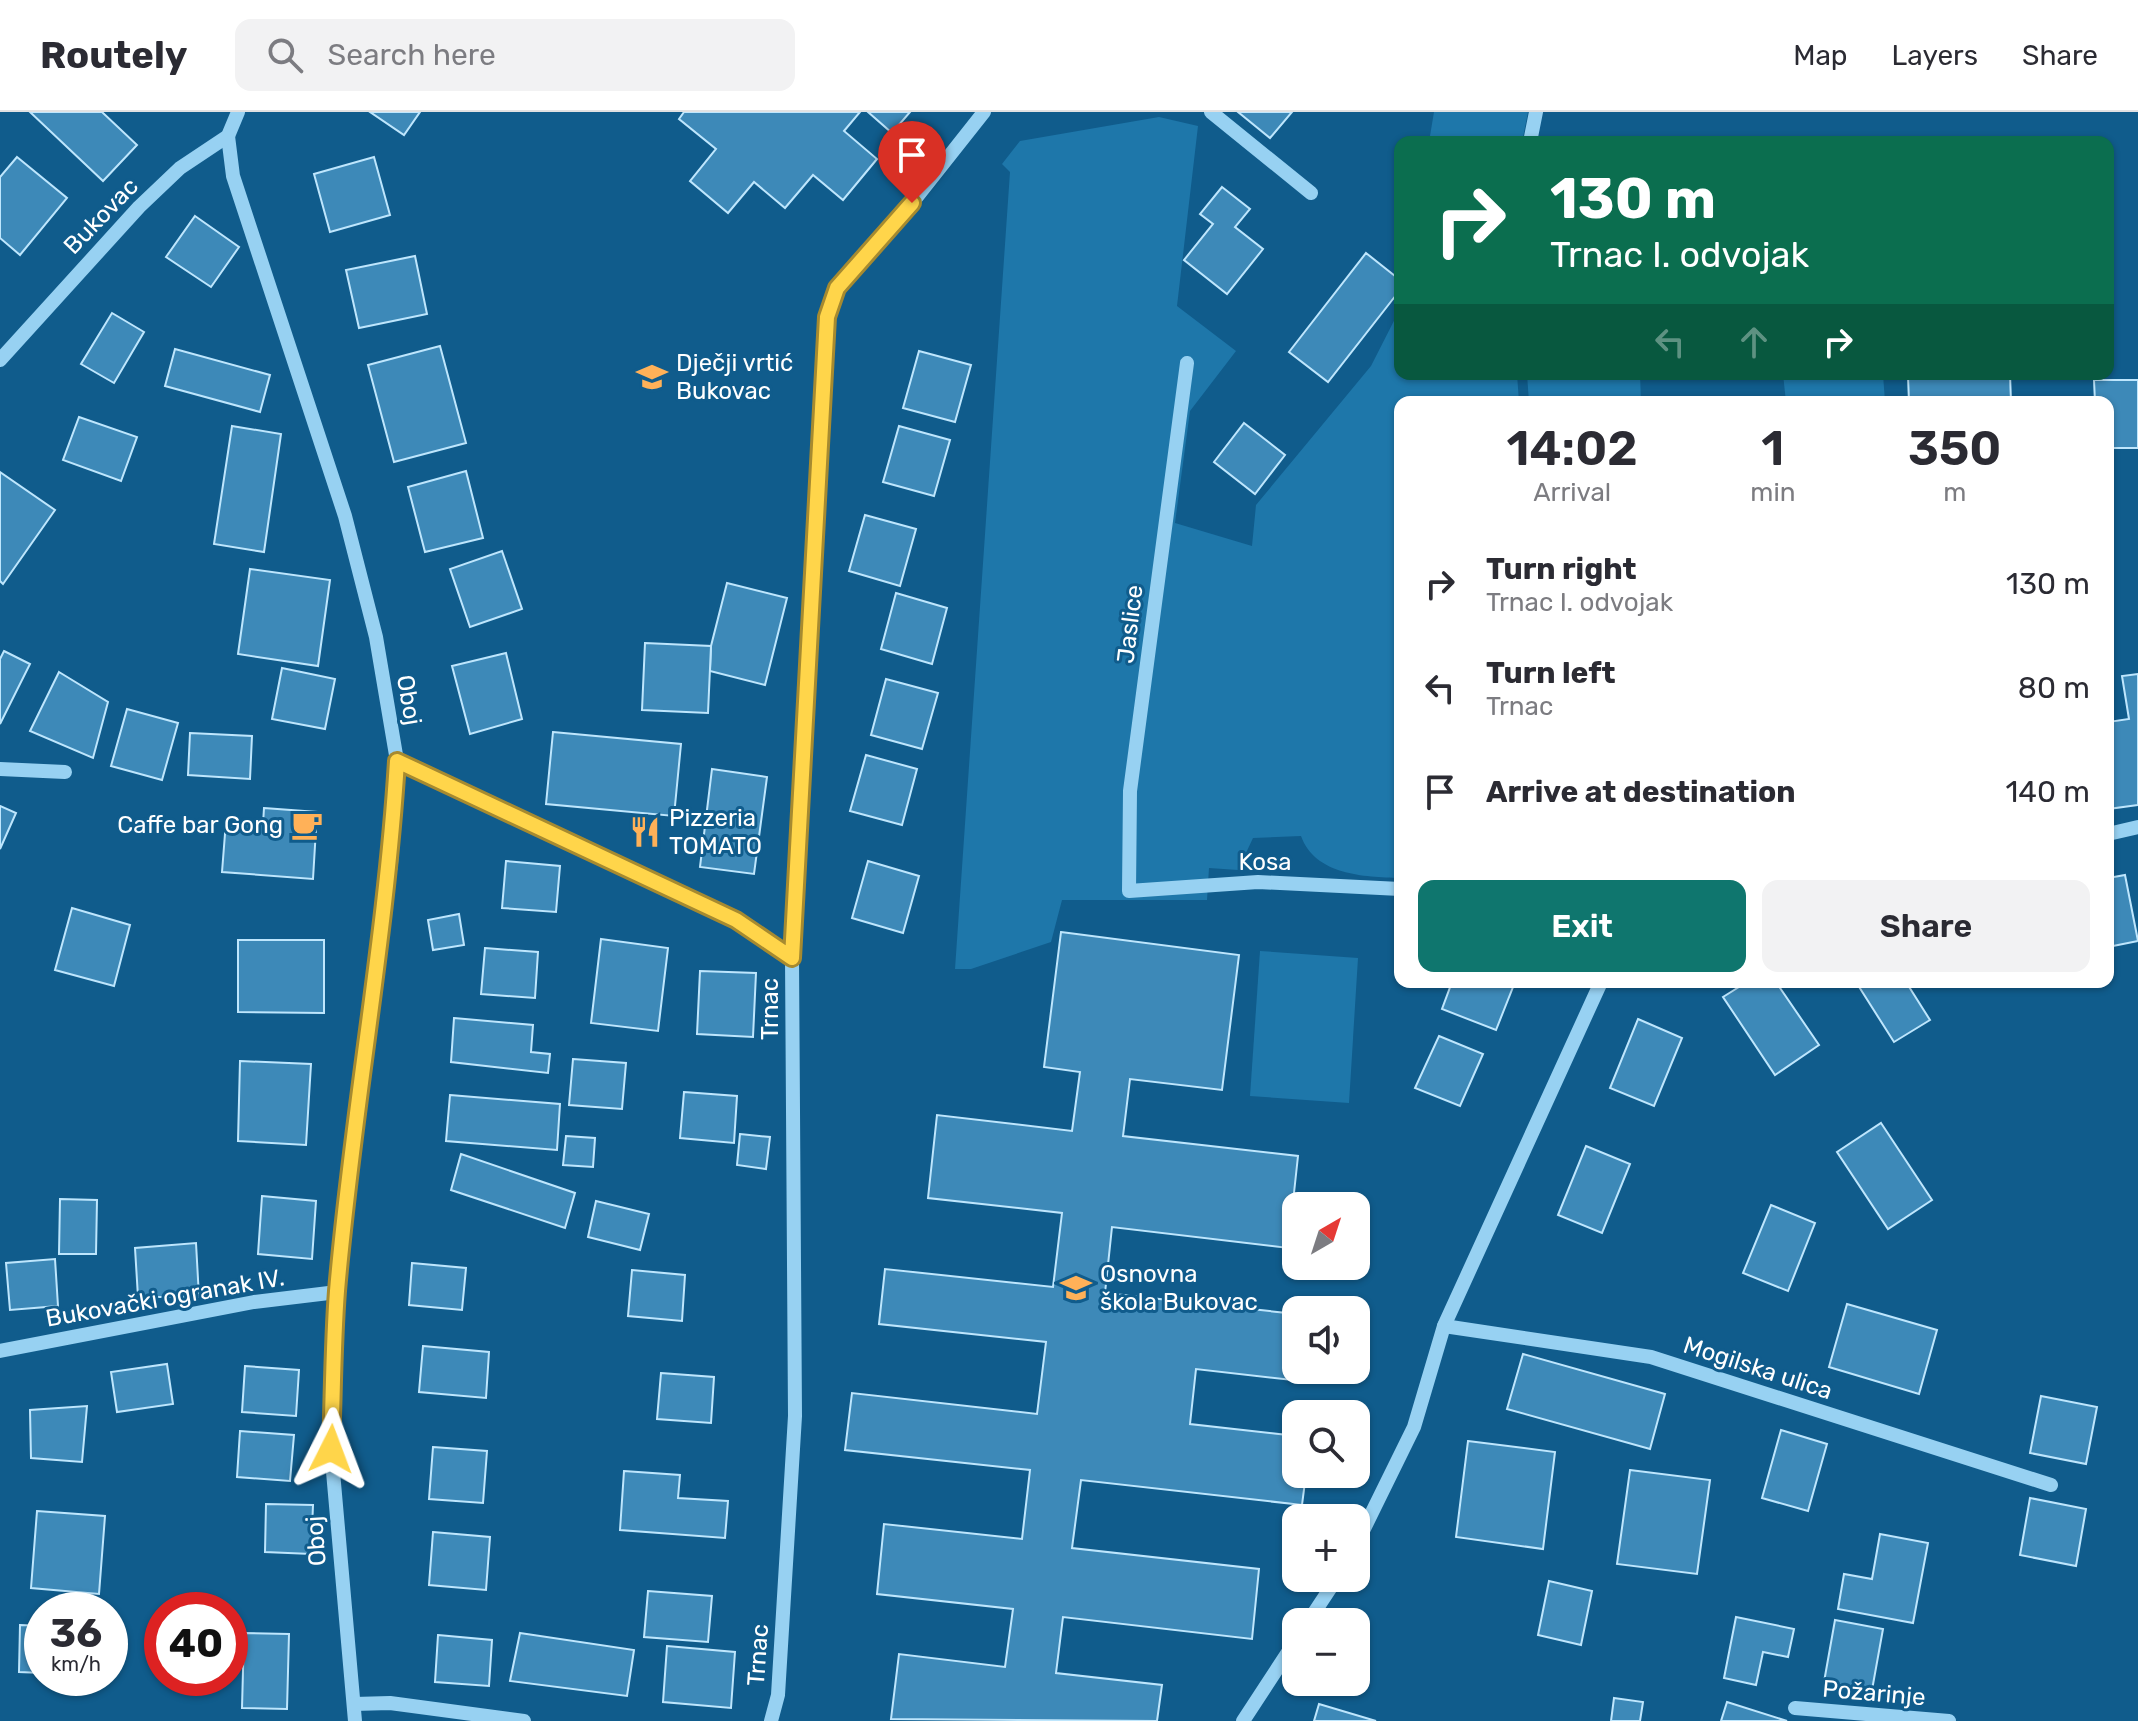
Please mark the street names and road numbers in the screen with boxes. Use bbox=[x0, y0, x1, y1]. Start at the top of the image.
street label: Bukovac bbox=[58, 172, 144, 260]
street label: Jaslice bbox=[1111, 583, 1149, 665]
street label: Oboj bbox=[391, 673, 427, 727]
street label: Kosa bbox=[1239, 848, 1291, 876]
street label: Trnac bbox=[756, 978, 784, 1040]
street label: Bukovački ogranak IV. bbox=[44, 1263, 286, 1333]
street label: Mogilska ulica bbox=[1680, 1331, 1836, 1405]
street label: Oboj bbox=[300, 1515, 332, 1567]
street label: Trnac bbox=[742, 1623, 774, 1687]
street label: Požarinje bbox=[1821, 1675, 1927, 1711]

